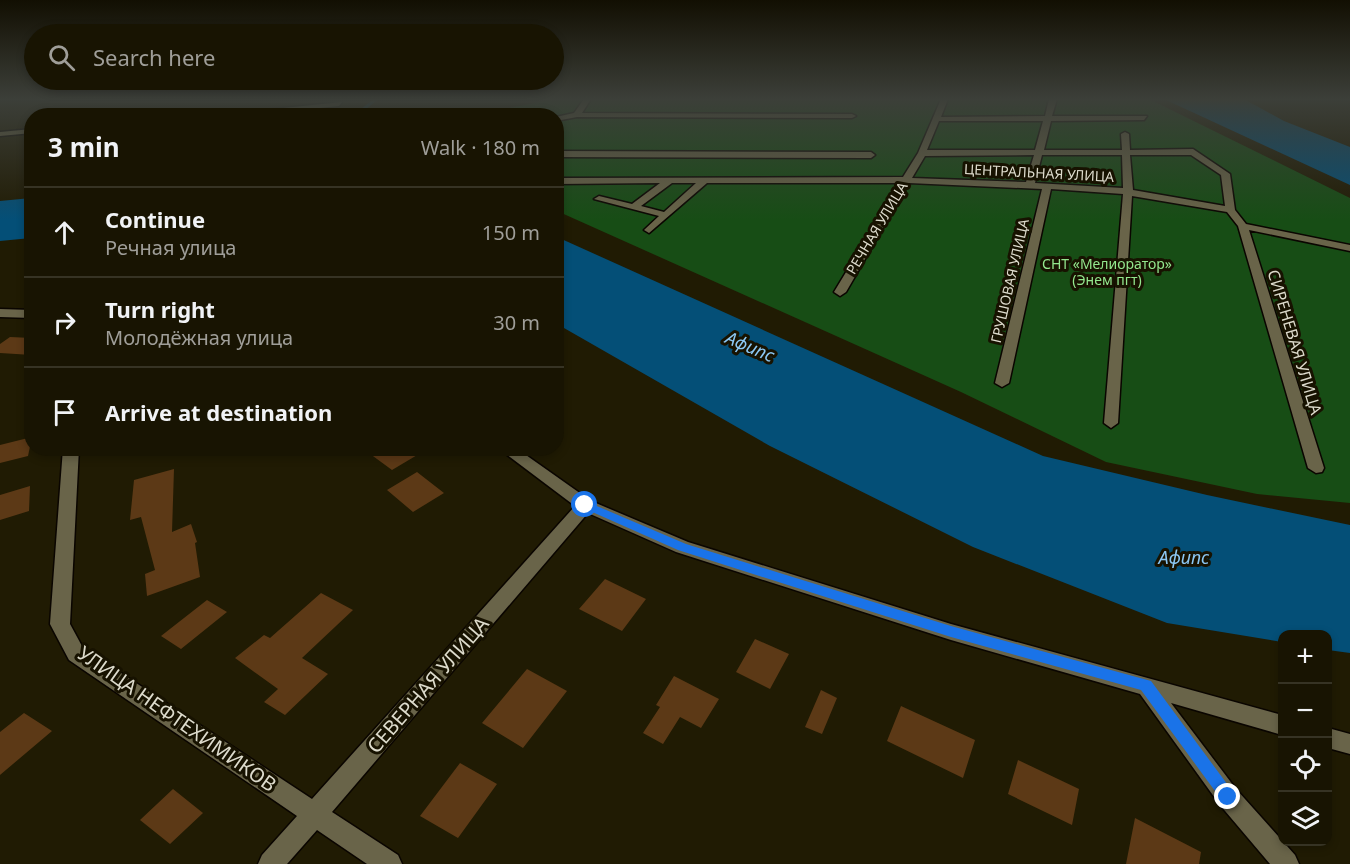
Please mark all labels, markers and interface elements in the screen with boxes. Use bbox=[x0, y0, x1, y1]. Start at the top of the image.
search box bbox=[24, 24, 564, 90]
icon: search bbox=[45, 41, 78, 74]
text: Search here bbox=[93, 42, 215, 72]
text: 3 min bbox=[48, 129, 120, 165]
text: Walk · 180 m bbox=[421, 134, 540, 161]
street label: ЦЕНТРАЛЬНАЯ УЛИЦА bbox=[964, 159, 1115, 186]
street label: РЕЧНАЯ УЛИЦА bbox=[841, 178, 912, 277]
text: Continue bbox=[105, 204, 205, 234]
icon: ahead bbox=[48, 216, 81, 249]
street label: ГРУШОВАЯ УЛИЦА bbox=[986, 217, 1033, 345]
text: 150 m bbox=[482, 219, 540, 246]
text: Речная улица bbox=[105, 234, 236, 261]
park label: СНТ «Мелиоратор» (Энем пгт) bbox=[1042, 254, 1172, 289]
street label: СИРЕНЕВАЯ УЛИЦА bbox=[1262, 267, 1328, 418]
text: Turn right bbox=[105, 294, 215, 324]
icon: right bbox=[48, 306, 81, 339]
text: 30 m bbox=[493, 309, 540, 336]
text: Молодёжная улица bbox=[105, 324, 293, 351]
water label: Афипс bbox=[720, 324, 779, 367]
icon: arrive bbox=[48, 396, 81, 429]
text: Arrive at destination bbox=[105, 397, 332, 427]
route start bbox=[571, 491, 597, 517]
water label: Афипс bbox=[1157, 545, 1210, 569]
street label: СЕВЕРНАЯ УЛИЦА bbox=[361, 610, 495, 759]
map controls bbox=[1278, 630, 1332, 846]
button: + bbox=[1278, 630, 1332, 684]
street label: УЛИЦА НЕФТЕХИМИКОВ bbox=[73, 640, 282, 798]
button: − bbox=[1278, 684, 1332, 738]
button: locate bbox=[1278, 738, 1332, 792]
route end bbox=[1214, 783, 1240, 809]
button: layers bbox=[1278, 792, 1332, 846]

